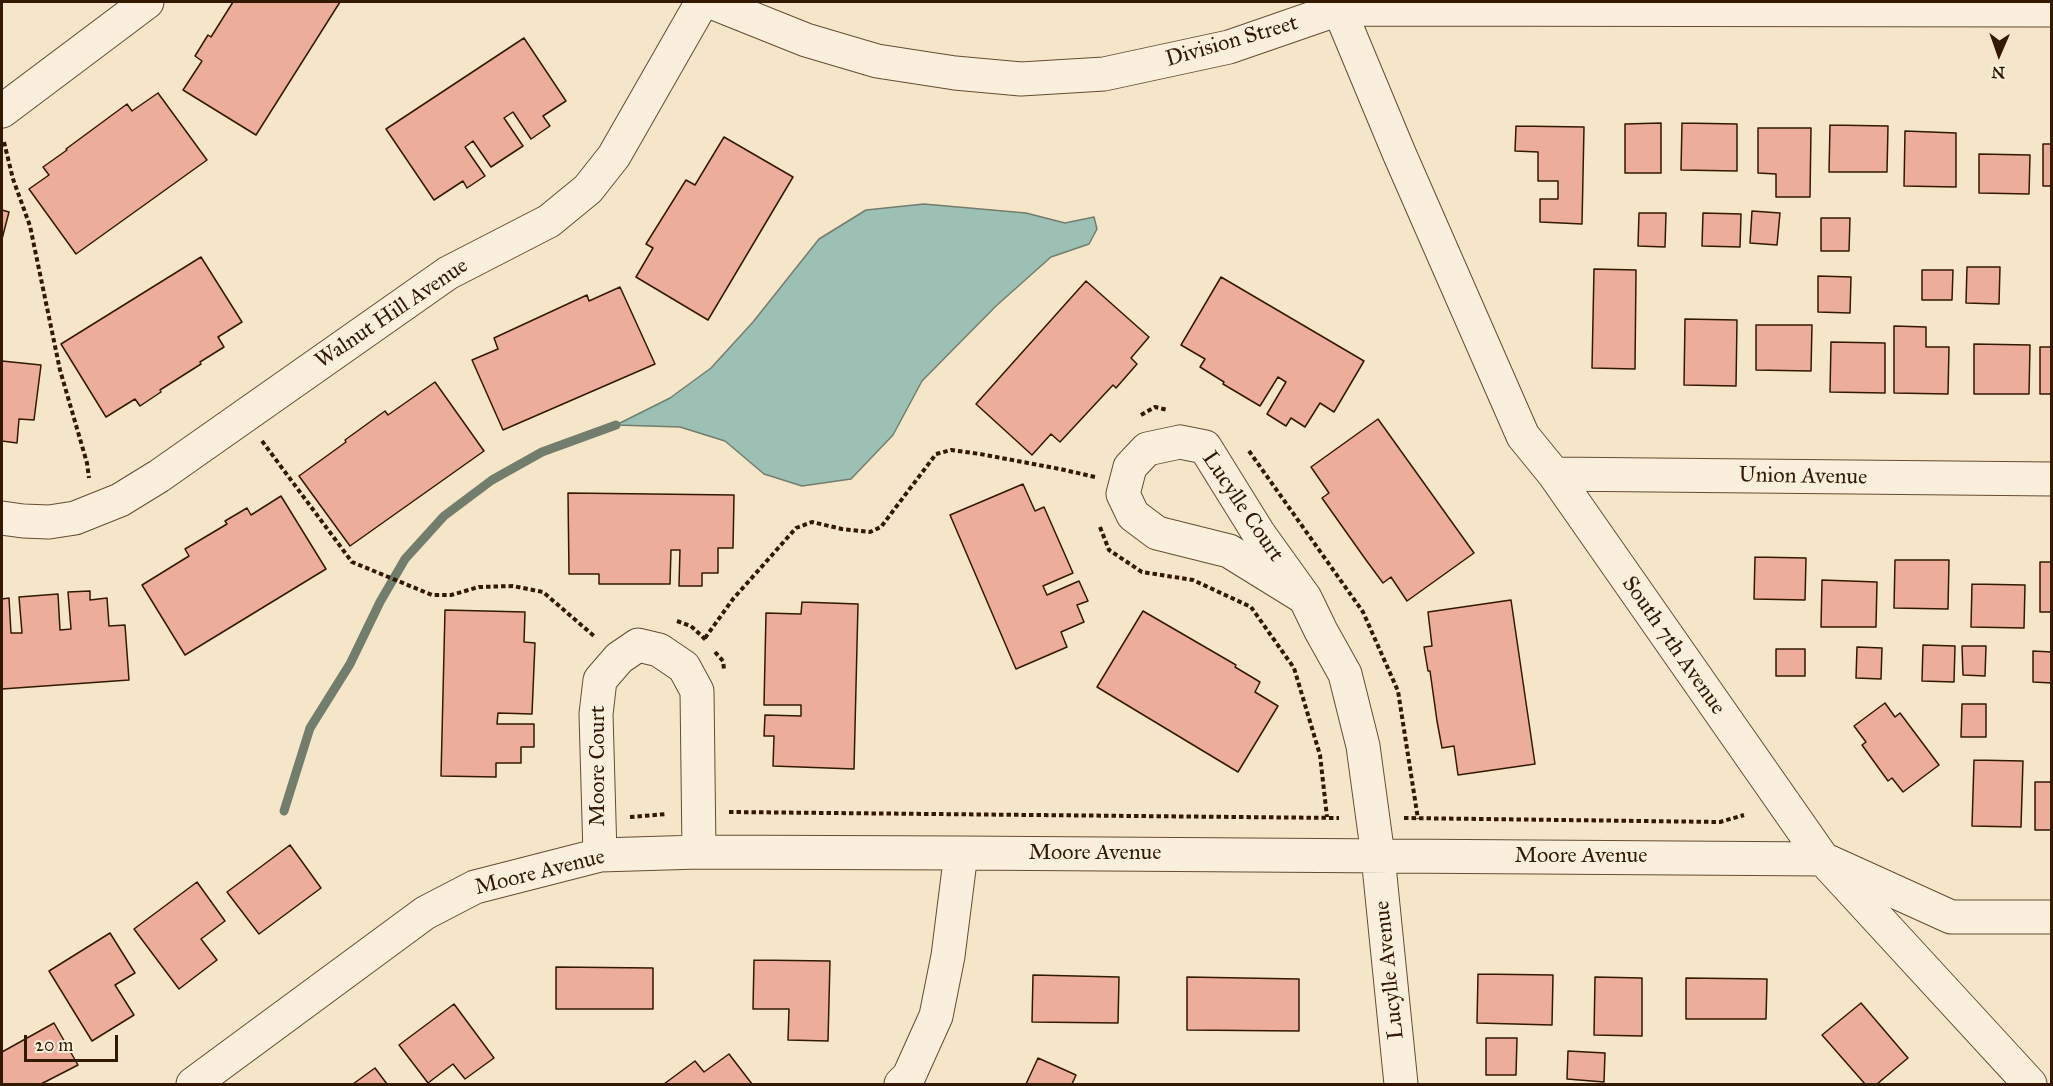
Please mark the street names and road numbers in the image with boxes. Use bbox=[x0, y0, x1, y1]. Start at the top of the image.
street label: Division Street bbox=[1163, 11, 1301, 73]
street label: Walnut Hill Avenue bbox=[310, 253, 474, 375]
street label: Lucylle Court bbox=[1195, 447, 1289, 567]
street label: Union Avenue bbox=[1738, 463, 1868, 491]
street label: South 7th Avenue bbox=[1615, 572, 1731, 720]
street label: Moore Court bbox=[586, 706, 612, 826]
street label: Moore Avenue bbox=[1029, 841, 1161, 867]
street label: Moore Avenue bbox=[472, 844, 608, 902]
street label: Moore Avenue bbox=[1515, 844, 1647, 870]
street label: Lucylle Avenue bbox=[1370, 899, 1410, 1041]

